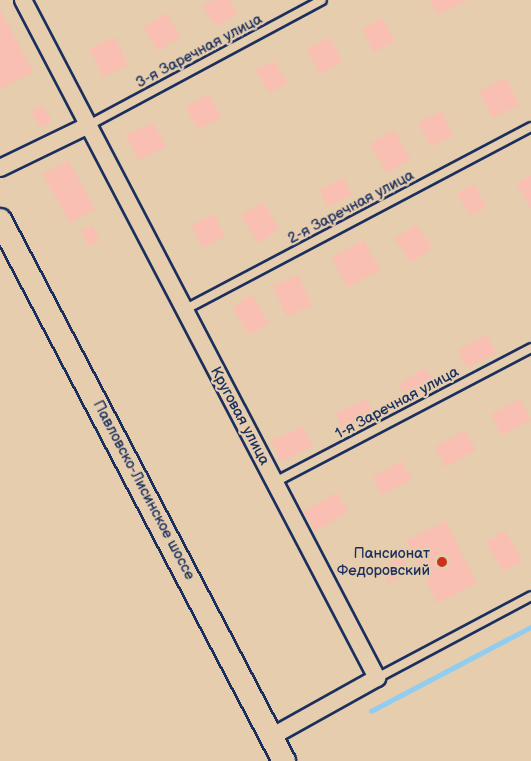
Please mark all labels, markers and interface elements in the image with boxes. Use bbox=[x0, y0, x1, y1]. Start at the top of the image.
street label: 3-я Заречная улица bbox=[133, 10, 265, 92]
street label: 2-я Заречная улица bbox=[285, 166, 417, 248]
street label: 1-я Заречная улица bbox=[332, 363, 462, 443]
street label: Круговая улица bbox=[206, 364, 274, 468]
street label: Павловско-Лисинское шоссе bbox=[89, 397, 199, 583]
place label: Пансионат Федоровский bbox=[337, 544, 430, 579]
marker: Пансионат Федоровский bbox=[435, 555, 449, 569]

